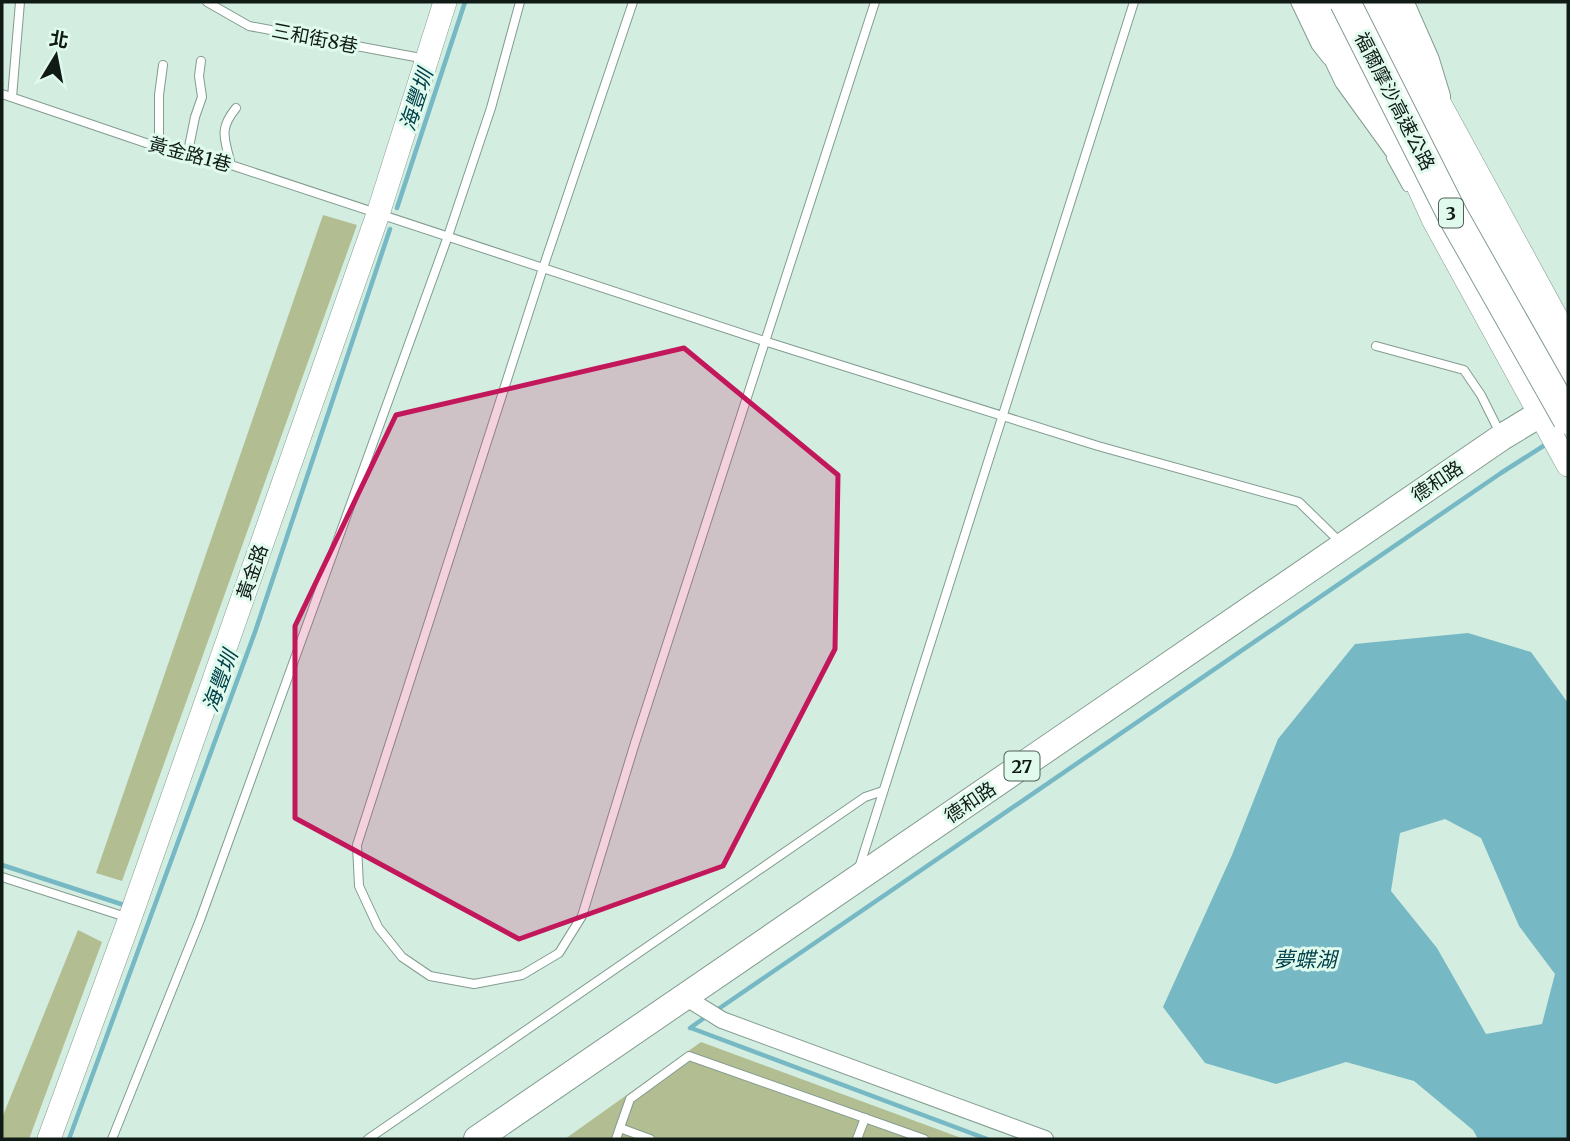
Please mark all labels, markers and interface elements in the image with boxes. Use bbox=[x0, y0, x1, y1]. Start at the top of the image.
street label: 三和街8巷 bbox=[270, 18, 360, 58]
north arrow bbox=[21, 21, 91, 91]
text: 北 bbox=[48, 26, 70, 53]
street label: 福爾摩沙高速公路 bbox=[1350, 28, 1440, 174]
water label: 海豐圳 bbox=[393, 63, 440, 134]
street label: 黃金路1巷 bbox=[146, 131, 234, 177]
road number: 3 bbox=[1439, 198, 1463, 228]
street label: 德和路 bbox=[1407, 455, 1467, 507]
street label: 黃金路 bbox=[231, 541, 273, 603]
water label: 海豐圳 bbox=[197, 644, 244, 715]
road number: 27 bbox=[1004, 752, 1040, 780]
street label: 德和路 bbox=[940, 776, 1000, 828]
water label: 夢蝶湖 bbox=[1274, 946, 1339, 973]

